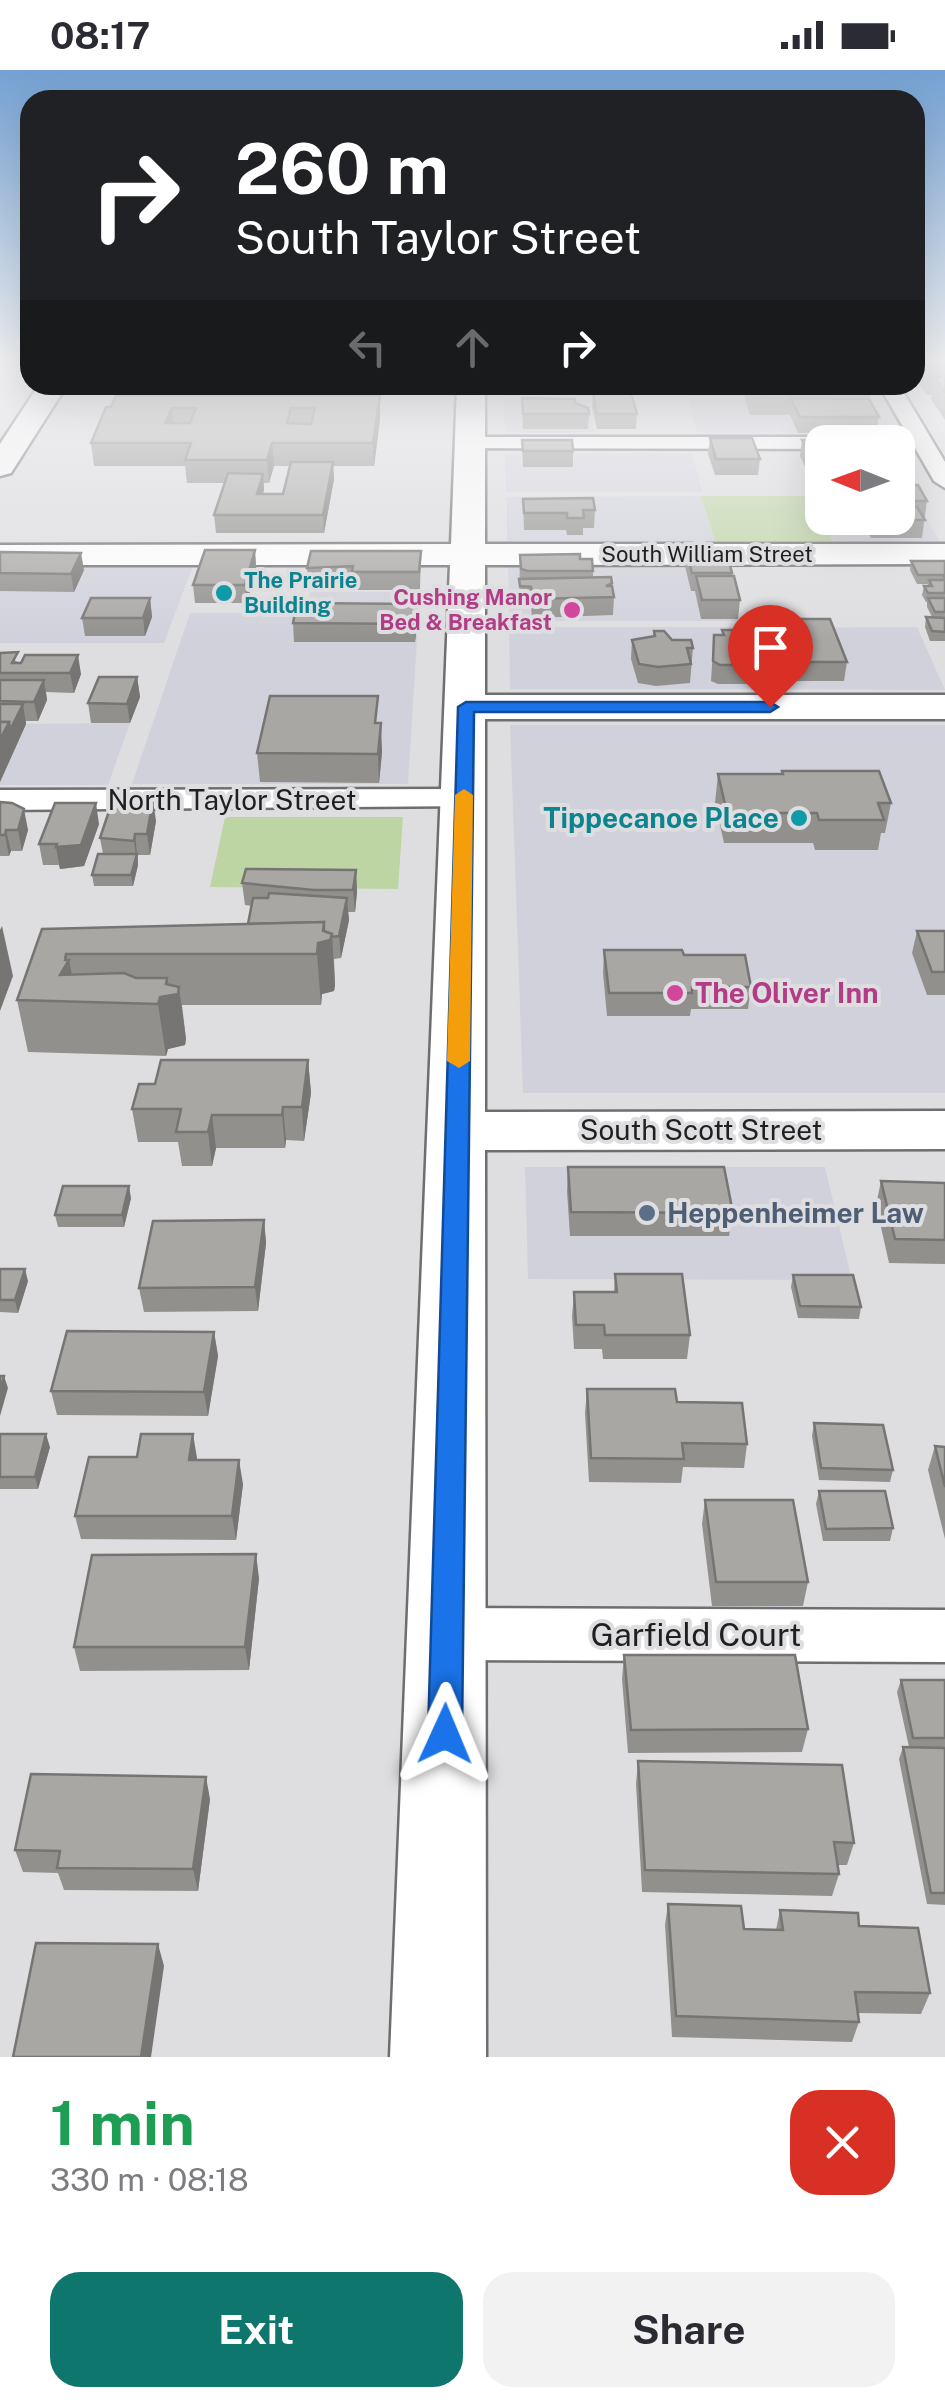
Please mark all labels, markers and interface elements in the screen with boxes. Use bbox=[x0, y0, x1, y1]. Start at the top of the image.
text: 08:17 bbox=[50, 13, 150, 58]
text: 260 m bbox=[235, 127, 449, 210]
icon: right bbox=[70, 130, 200, 260]
text: South Taylor Street bbox=[235, 211, 641, 264]
icon: left bbox=[340, 320, 395, 375]
icon: ahead bbox=[445, 320, 500, 375]
icon: right bbox=[550, 320, 605, 375]
north arrow bbox=[805, 425, 915, 535]
map controls bbox=[805, 425, 915, 535]
street label: South William Street bbox=[601, 541, 813, 567]
place label: The Prairie Building bbox=[244, 567, 357, 618]
marker: The Prairie Building bbox=[213, 582, 235, 604]
place label: Cushing Manor Bed & Breakfast bbox=[379, 584, 552, 635]
marker: Cushing Manor Bed & Breakfast bbox=[561, 599, 583, 621]
pin bbox=[728, 605, 813, 708]
icon: arrive bbox=[743, 620, 798, 675]
street label: North Taylor Street bbox=[107, 783, 357, 816]
place label: Tippecanoe Place bbox=[543, 801, 779, 834]
marker: Tippecanoe Place bbox=[788, 807, 810, 829]
place label: The Oliver Inn bbox=[695, 976, 879, 1009]
marker: The Oliver Inn bbox=[664, 982, 686, 1004]
street label: South Scott Street bbox=[580, 1113, 822, 1146]
place label: Heppenheimer Law bbox=[667, 1196, 924, 1229]
marker: Heppenheimer Law bbox=[636, 1202, 658, 1224]
street label: Garfield Court bbox=[591, 1616, 801, 1653]
position arrow bbox=[393, 1682, 497, 1786]
text: 1 min bbox=[50, 2088, 195, 2159]
button: close bbox=[790, 2090, 895, 2195]
text: 330 m · 08:18 bbox=[50, 2161, 249, 2198]
button: Exit bbox=[50, 2272, 463, 2387]
button: Share bbox=[483, 2272, 895, 2387]

